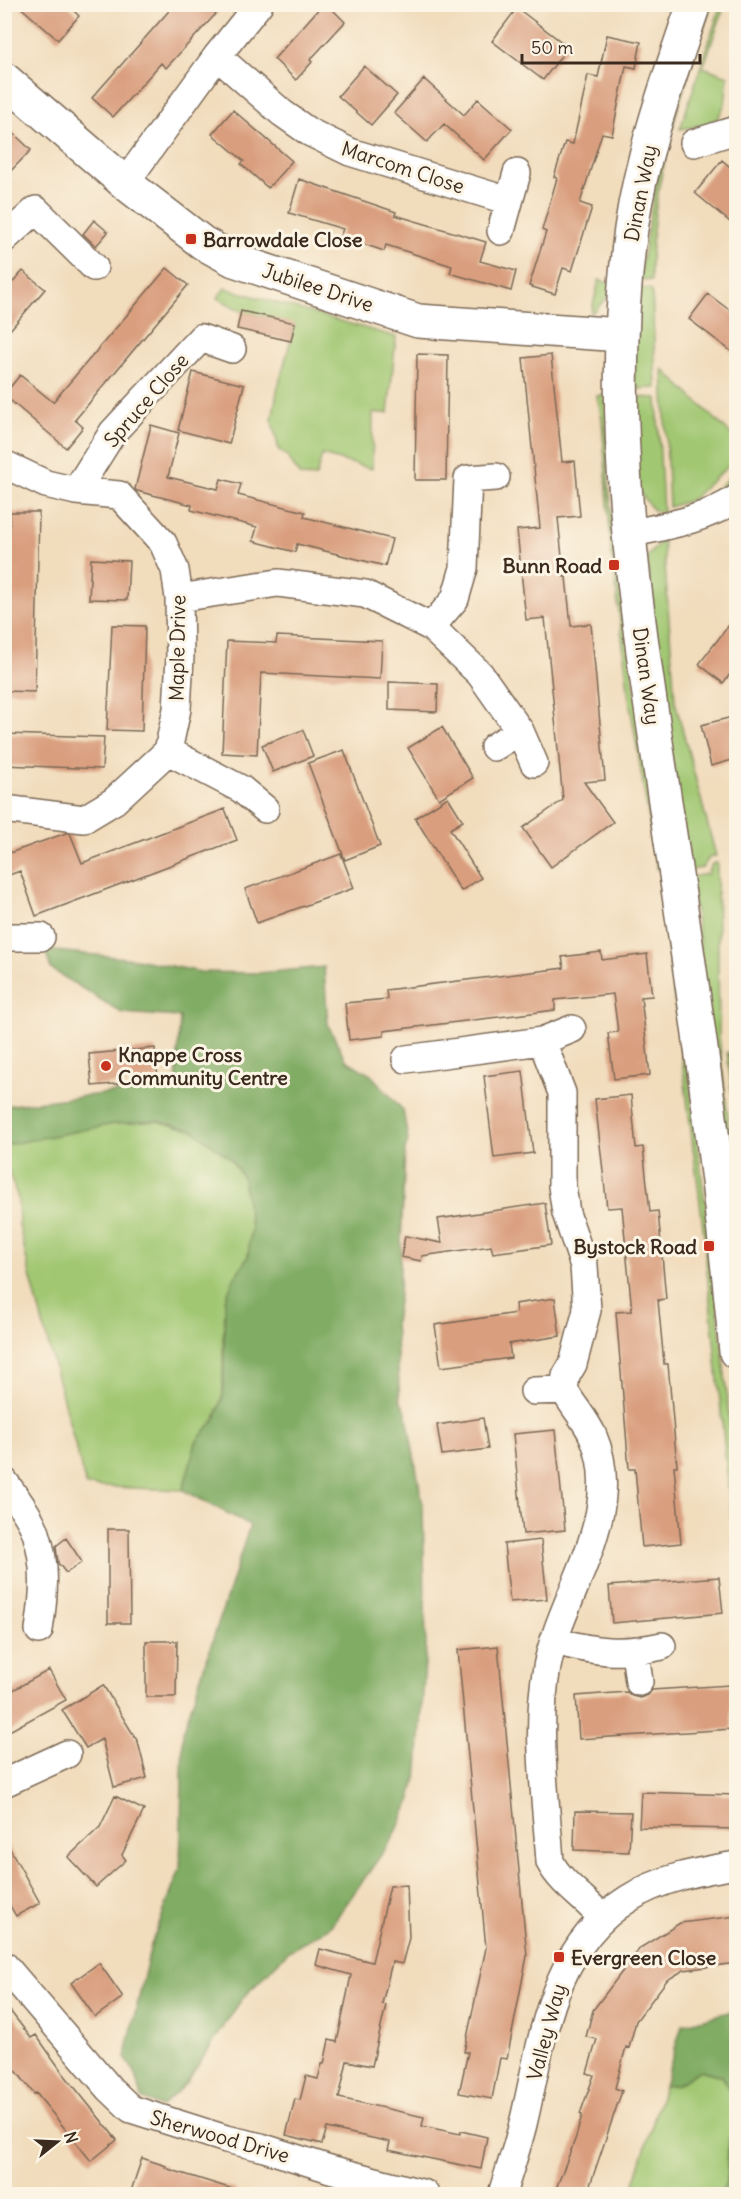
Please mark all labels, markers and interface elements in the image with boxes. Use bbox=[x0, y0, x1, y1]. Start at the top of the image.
scale bar bbox=[522, 27, 700, 65]
text: 50 m bbox=[531, 36, 573, 59]
street label: Marcom Close bbox=[338, 135, 468, 199]
street label: Dinan Way bbox=[618, 142, 662, 244]
place label: Barrowdale Close bbox=[203, 227, 363, 252]
marker: Barrowdale Close bbox=[184, 232, 198, 246]
street label: Jubilee Drive bbox=[259, 257, 377, 317]
street label: Spruce Close bbox=[98, 348, 194, 452]
place label: Bunn Road bbox=[502, 553, 602, 578]
marker: Bunn Road bbox=[607, 558, 621, 572]
street label: Maple Drive bbox=[164, 595, 190, 701]
street label: Dinan Way bbox=[628, 626, 666, 726]
place label: Knappe Cross Community Centre bbox=[118, 1042, 288, 1090]
marker: Knappe Cross Community Centre bbox=[99, 1059, 113, 1073]
place label: Bystock Road bbox=[573, 1234, 697, 1259]
marker: Bystock Road bbox=[702, 1239, 716, 1253]
place label: Evergreen Close bbox=[571, 1945, 717, 1970]
marker: Evergreen Close bbox=[552, 1950, 566, 1964]
street label: Valley Way bbox=[521, 1981, 571, 2083]
street label: Sherwood Drive bbox=[148, 2104, 292, 2168]
north arrow bbox=[27, 2112, 87, 2172]
text: N bbox=[60, 2129, 82, 2146]

